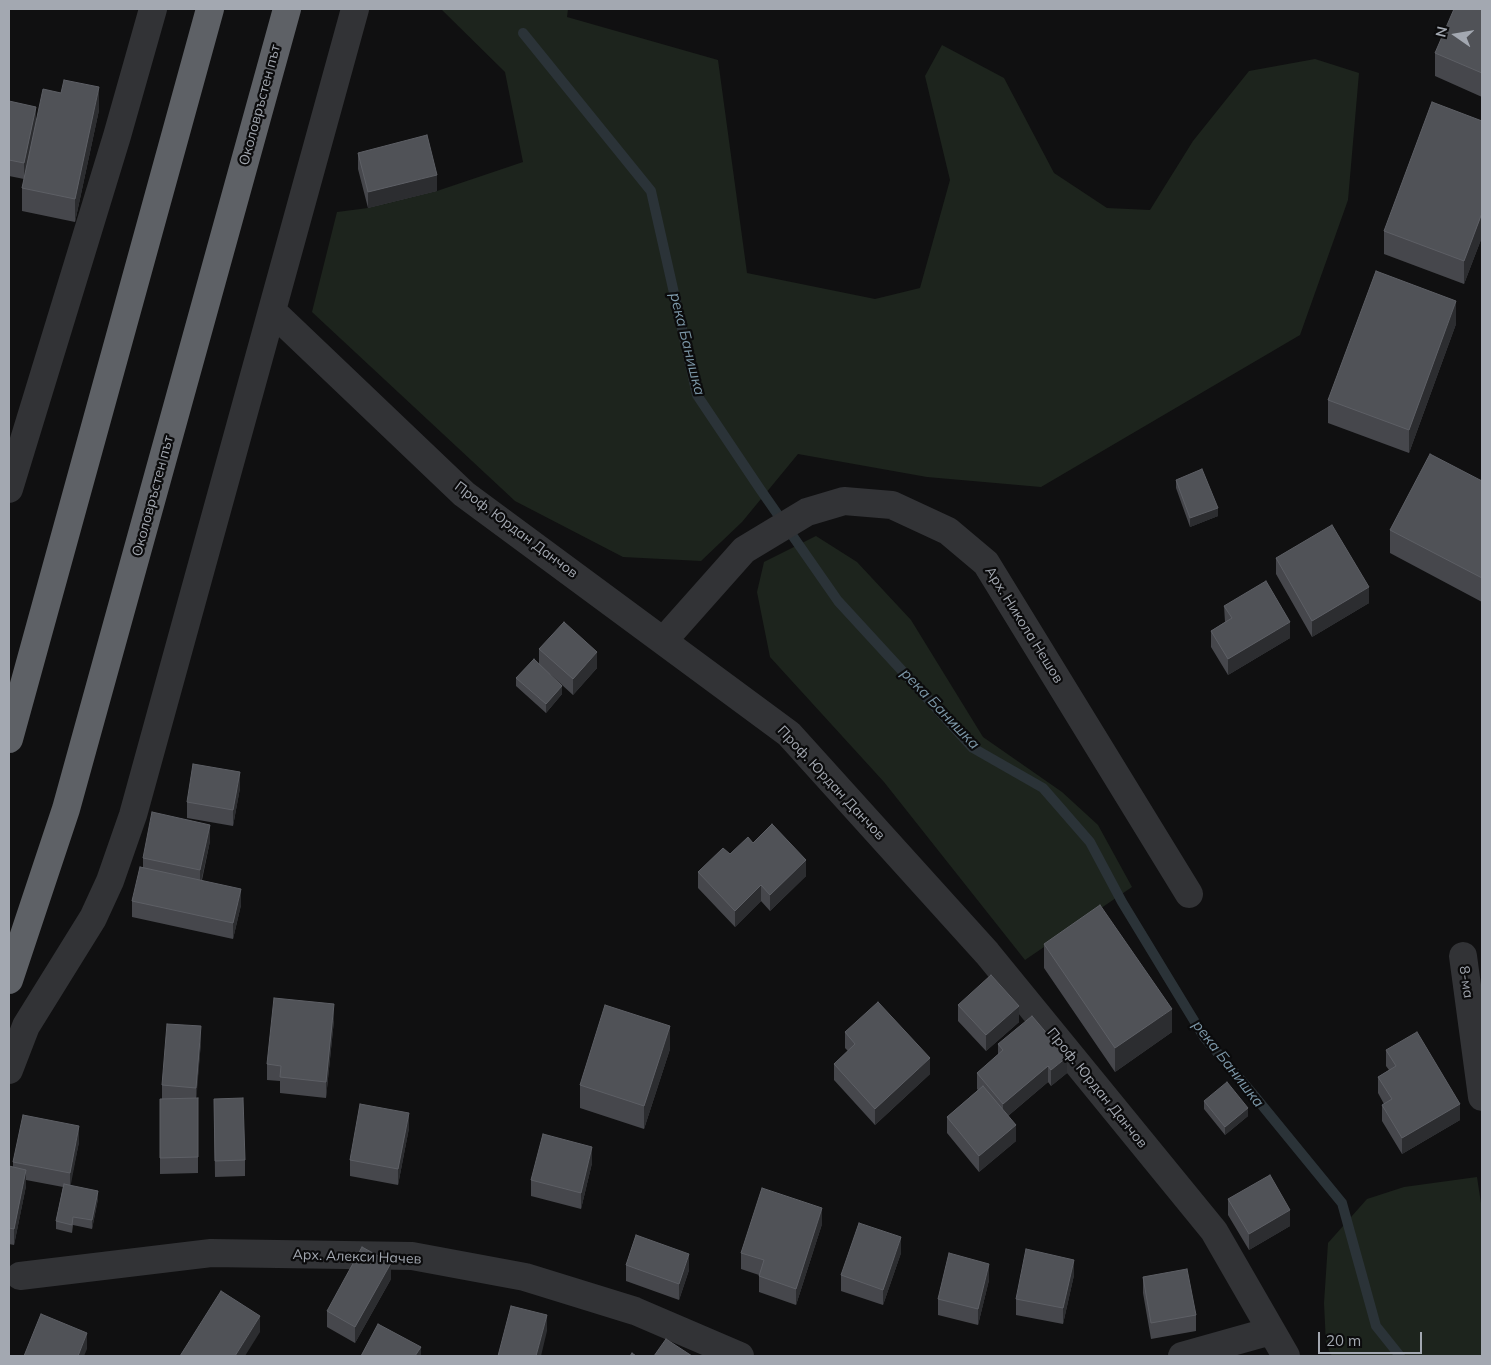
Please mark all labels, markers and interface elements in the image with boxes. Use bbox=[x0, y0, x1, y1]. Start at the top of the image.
north arrow bbox=[1431, 10, 1481, 60]
text: N bbox=[1431, 24, 1451, 39]
street label: Околовръстен път bbox=[236, 43, 284, 167]
water label: река Банишка bbox=[666, 291, 708, 397]
street label: Околовръстен път bbox=[129, 434, 177, 558]
street label: Проф. Юрдан Данчов bbox=[451, 478, 581, 582]
street label: Арх. Никола Нешов bbox=[981, 564, 1067, 686]
water label: река Банишка bbox=[897, 665, 983, 753]
street label: Проф. Юрдан Данчов bbox=[774, 722, 888, 844]
street label: 8-ма bbox=[1455, 965, 1477, 999]
water label: река Банишка bbox=[1189, 1017, 1267, 1111]
street label: Проф. Юрдан Данчов bbox=[1043, 1024, 1151, 1152]
street label: Арх. Алекси Начев bbox=[292, 1246, 422, 1268]
scale bar bbox=[1321, 1322, 1425, 1354]
text: 20 m bbox=[1326, 1331, 1361, 1350]

